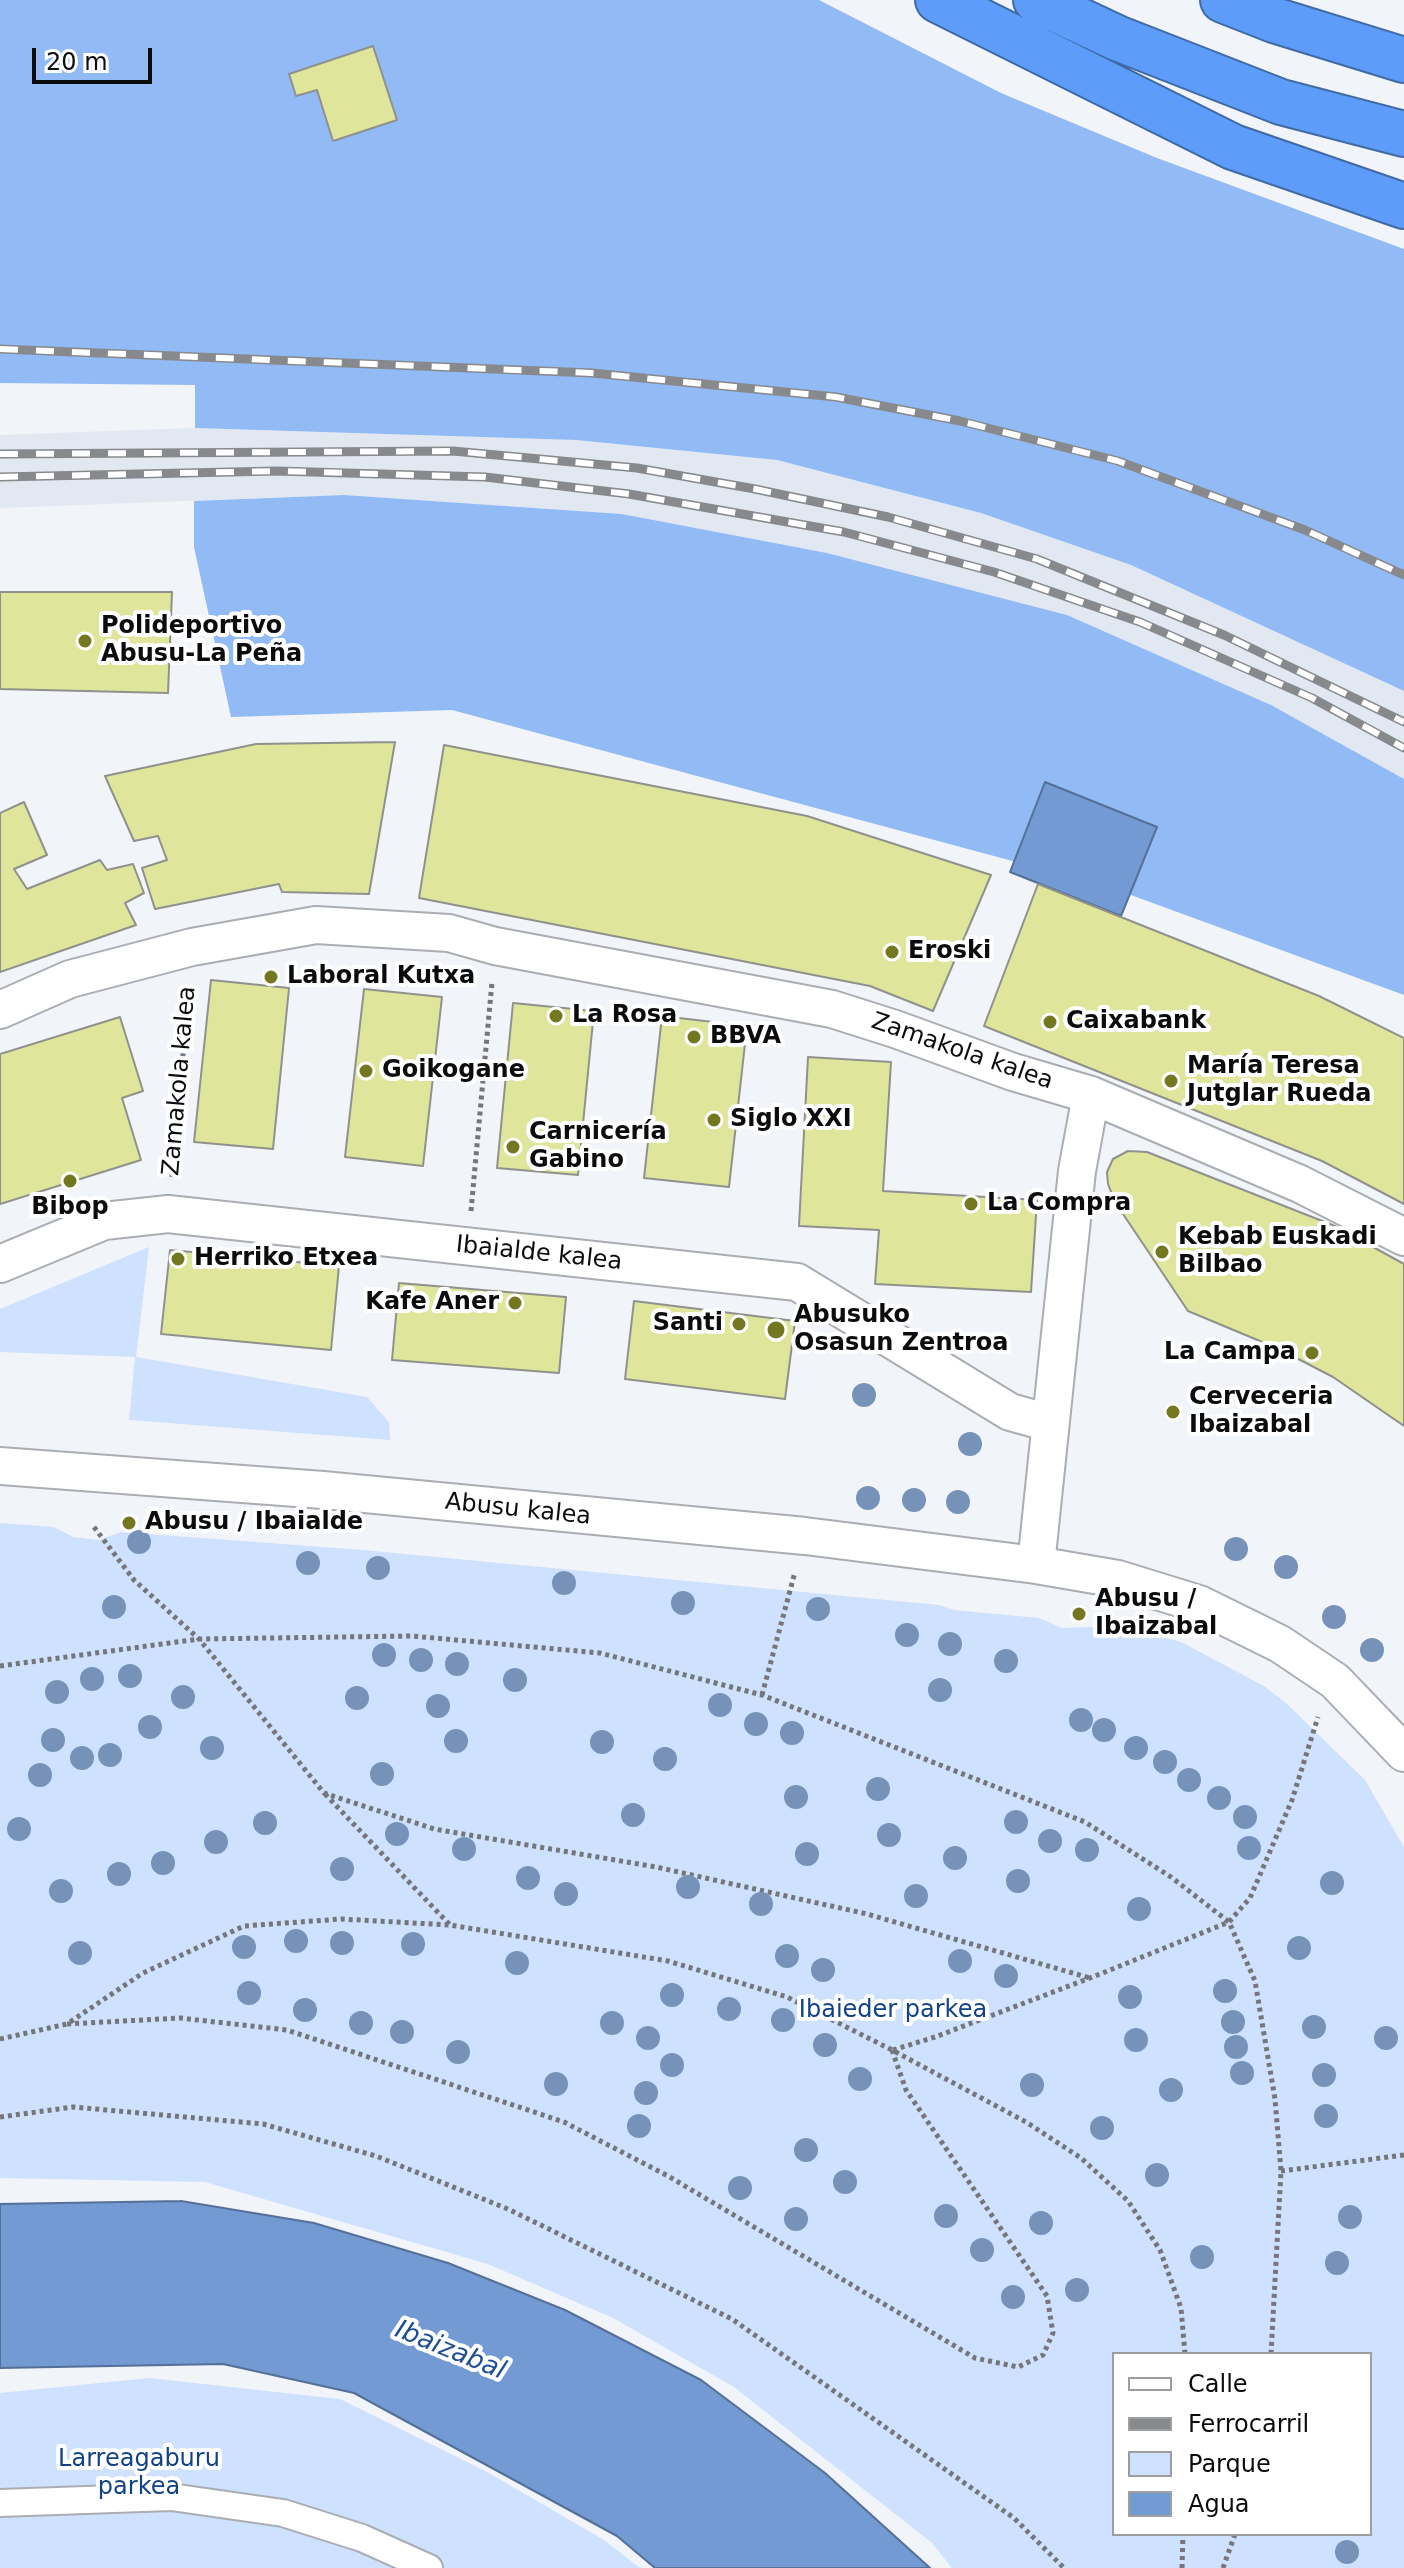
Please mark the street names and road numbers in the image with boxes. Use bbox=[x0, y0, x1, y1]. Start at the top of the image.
street label: Zamakola kalea bbox=[157, 985, 203, 1177]
street label: Zamakola kalea bbox=[867, 1007, 1057, 1097]
street label: Ibaialde kalea bbox=[454, 1231, 624, 1277]
street label: Abusu kalea bbox=[444, 1488, 592, 1532]

